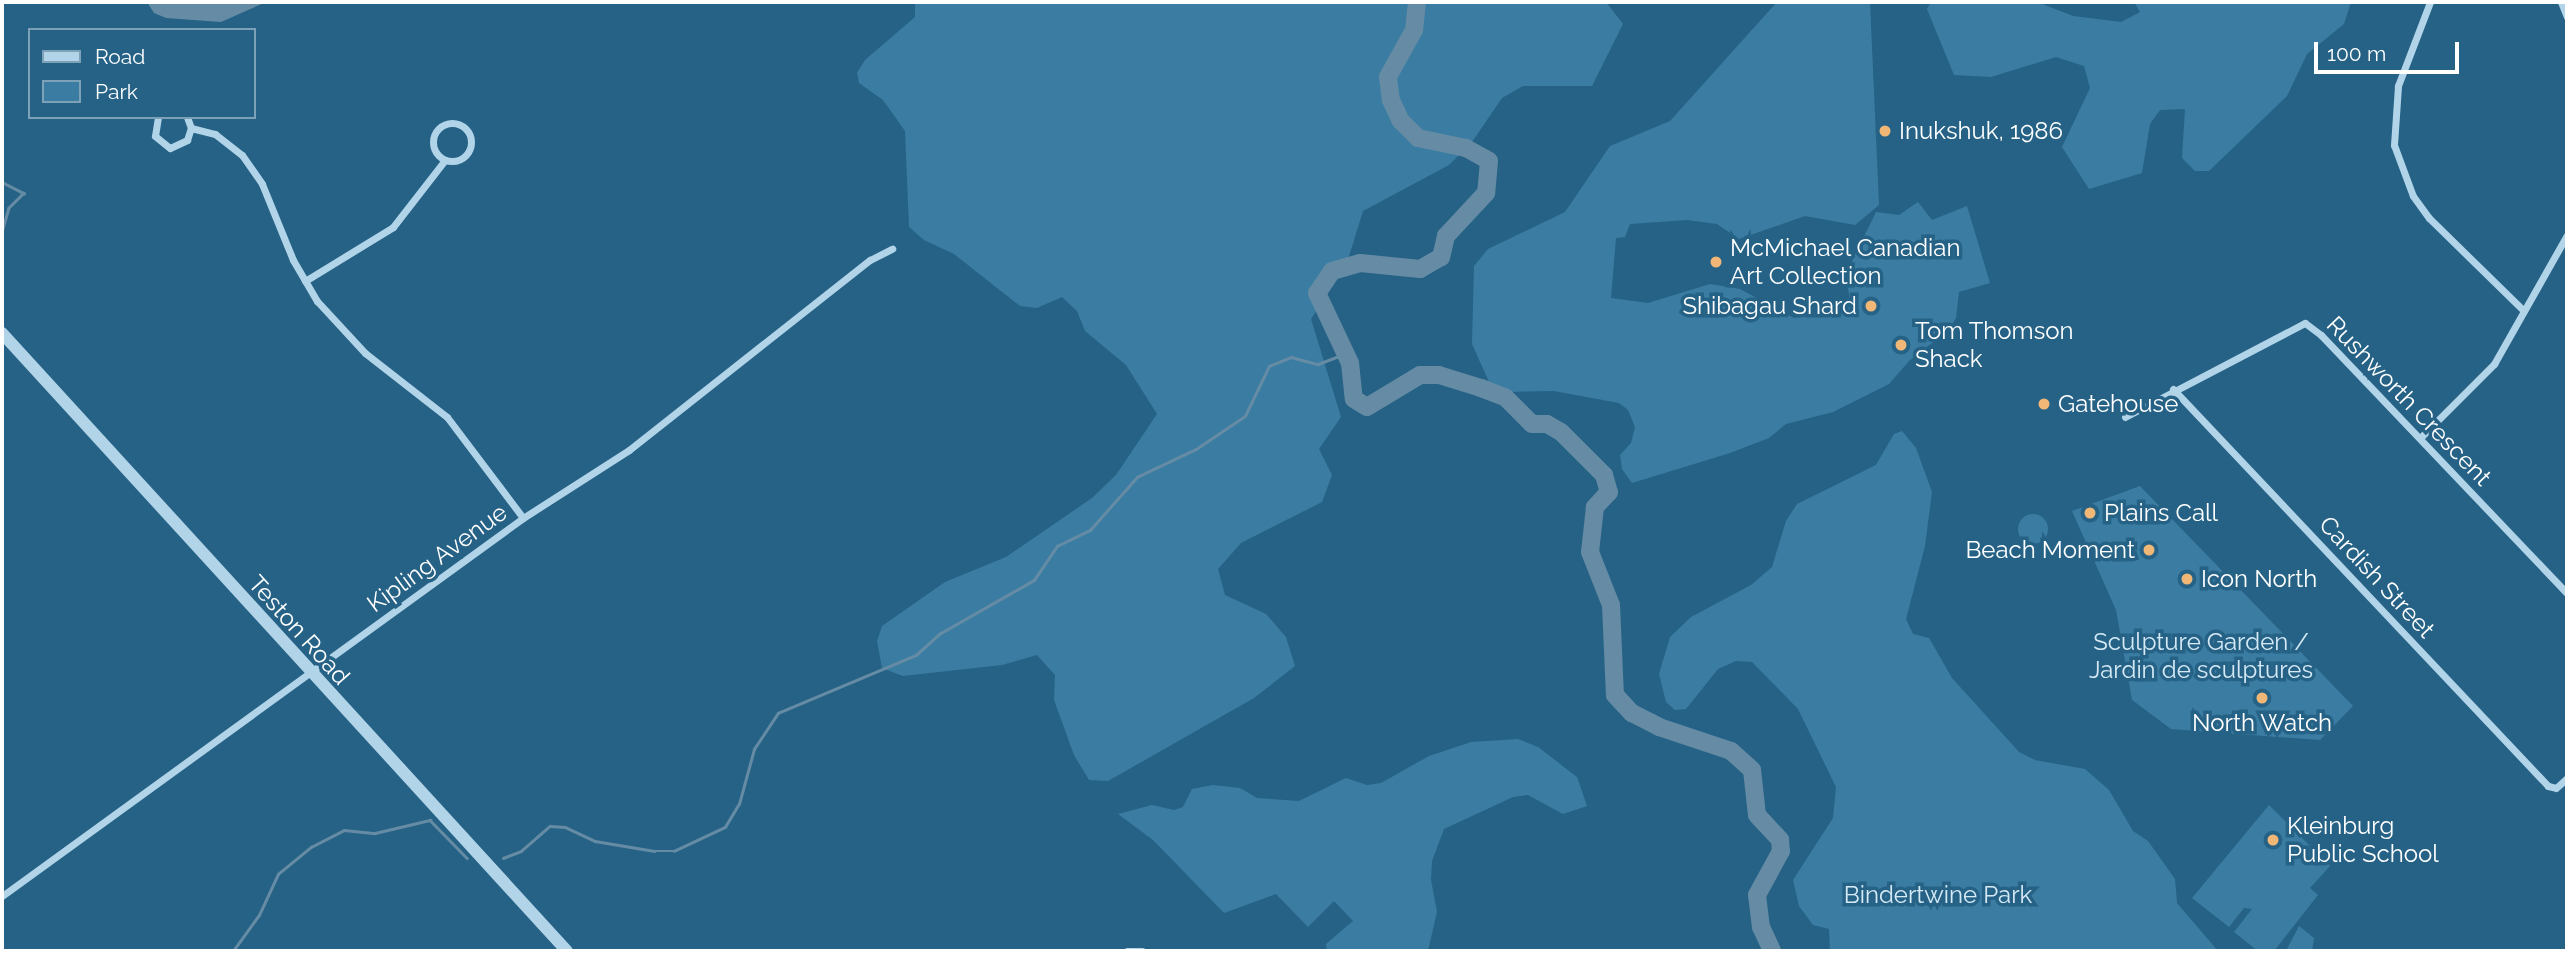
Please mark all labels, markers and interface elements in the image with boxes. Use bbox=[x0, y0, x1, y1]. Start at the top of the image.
legend bbox=[28, 28, 256, 119]
scale bar bbox=[2317, 28, 2462, 72]
text: 100 m bbox=[2327, 41, 2386, 66]
text: Road bbox=[95, 44, 145, 69]
text: Park bbox=[95, 79, 138, 104]
place label: Inukshuk, 1986 bbox=[1899, 117, 2063, 145]
marker: Inukshuk, 1986 bbox=[1877, 123, 1893, 139]
place label: McMichael Canadian Art Collection bbox=[1730, 234, 1961, 290]
marker: McMichael Canadian Art Collection bbox=[1708, 254, 1724, 270]
place label: Shibagau Shard bbox=[1682, 292, 1857, 320]
marker: Shibagau Shard bbox=[1863, 298, 1879, 314]
street label: Rushworth Crescent bbox=[2321, 310, 2497, 492]
place label: Tom Thomson Shack bbox=[1915, 317, 2074, 373]
marker: Tom Thomson Shack bbox=[1893, 337, 1909, 353]
place label: Gatehouse bbox=[2058, 390, 2178, 418]
marker: Gatehouse bbox=[2036, 396, 2052, 412]
street label: Kipling Avenue bbox=[361, 497, 513, 619]
place label: Plains Call bbox=[2104, 499, 2218, 527]
marker: Plains Call bbox=[2082, 505, 2098, 521]
street label: Cardish Street bbox=[2313, 510, 2441, 644]
place label: Beach Moment bbox=[1965, 536, 2135, 564]
marker: Beach Moment bbox=[2141, 542, 2157, 558]
place label: Icon North bbox=[2201, 565, 2317, 593]
street label: Teston Road bbox=[242, 569, 356, 691]
marker: Icon North bbox=[2179, 571, 2195, 587]
park label: Sculpture Garden / Jardin de sculptures bbox=[2089, 628, 2313, 684]
marker: North Watch bbox=[2254, 690, 2270, 706]
place label: North Watch bbox=[2192, 709, 2332, 737]
place label: Kleinburg Public School bbox=[2287, 812, 2439, 868]
marker: Kleinburg Public School bbox=[2265, 832, 2281, 848]
park label: Bindertwine Park bbox=[1844, 881, 2032, 909]

